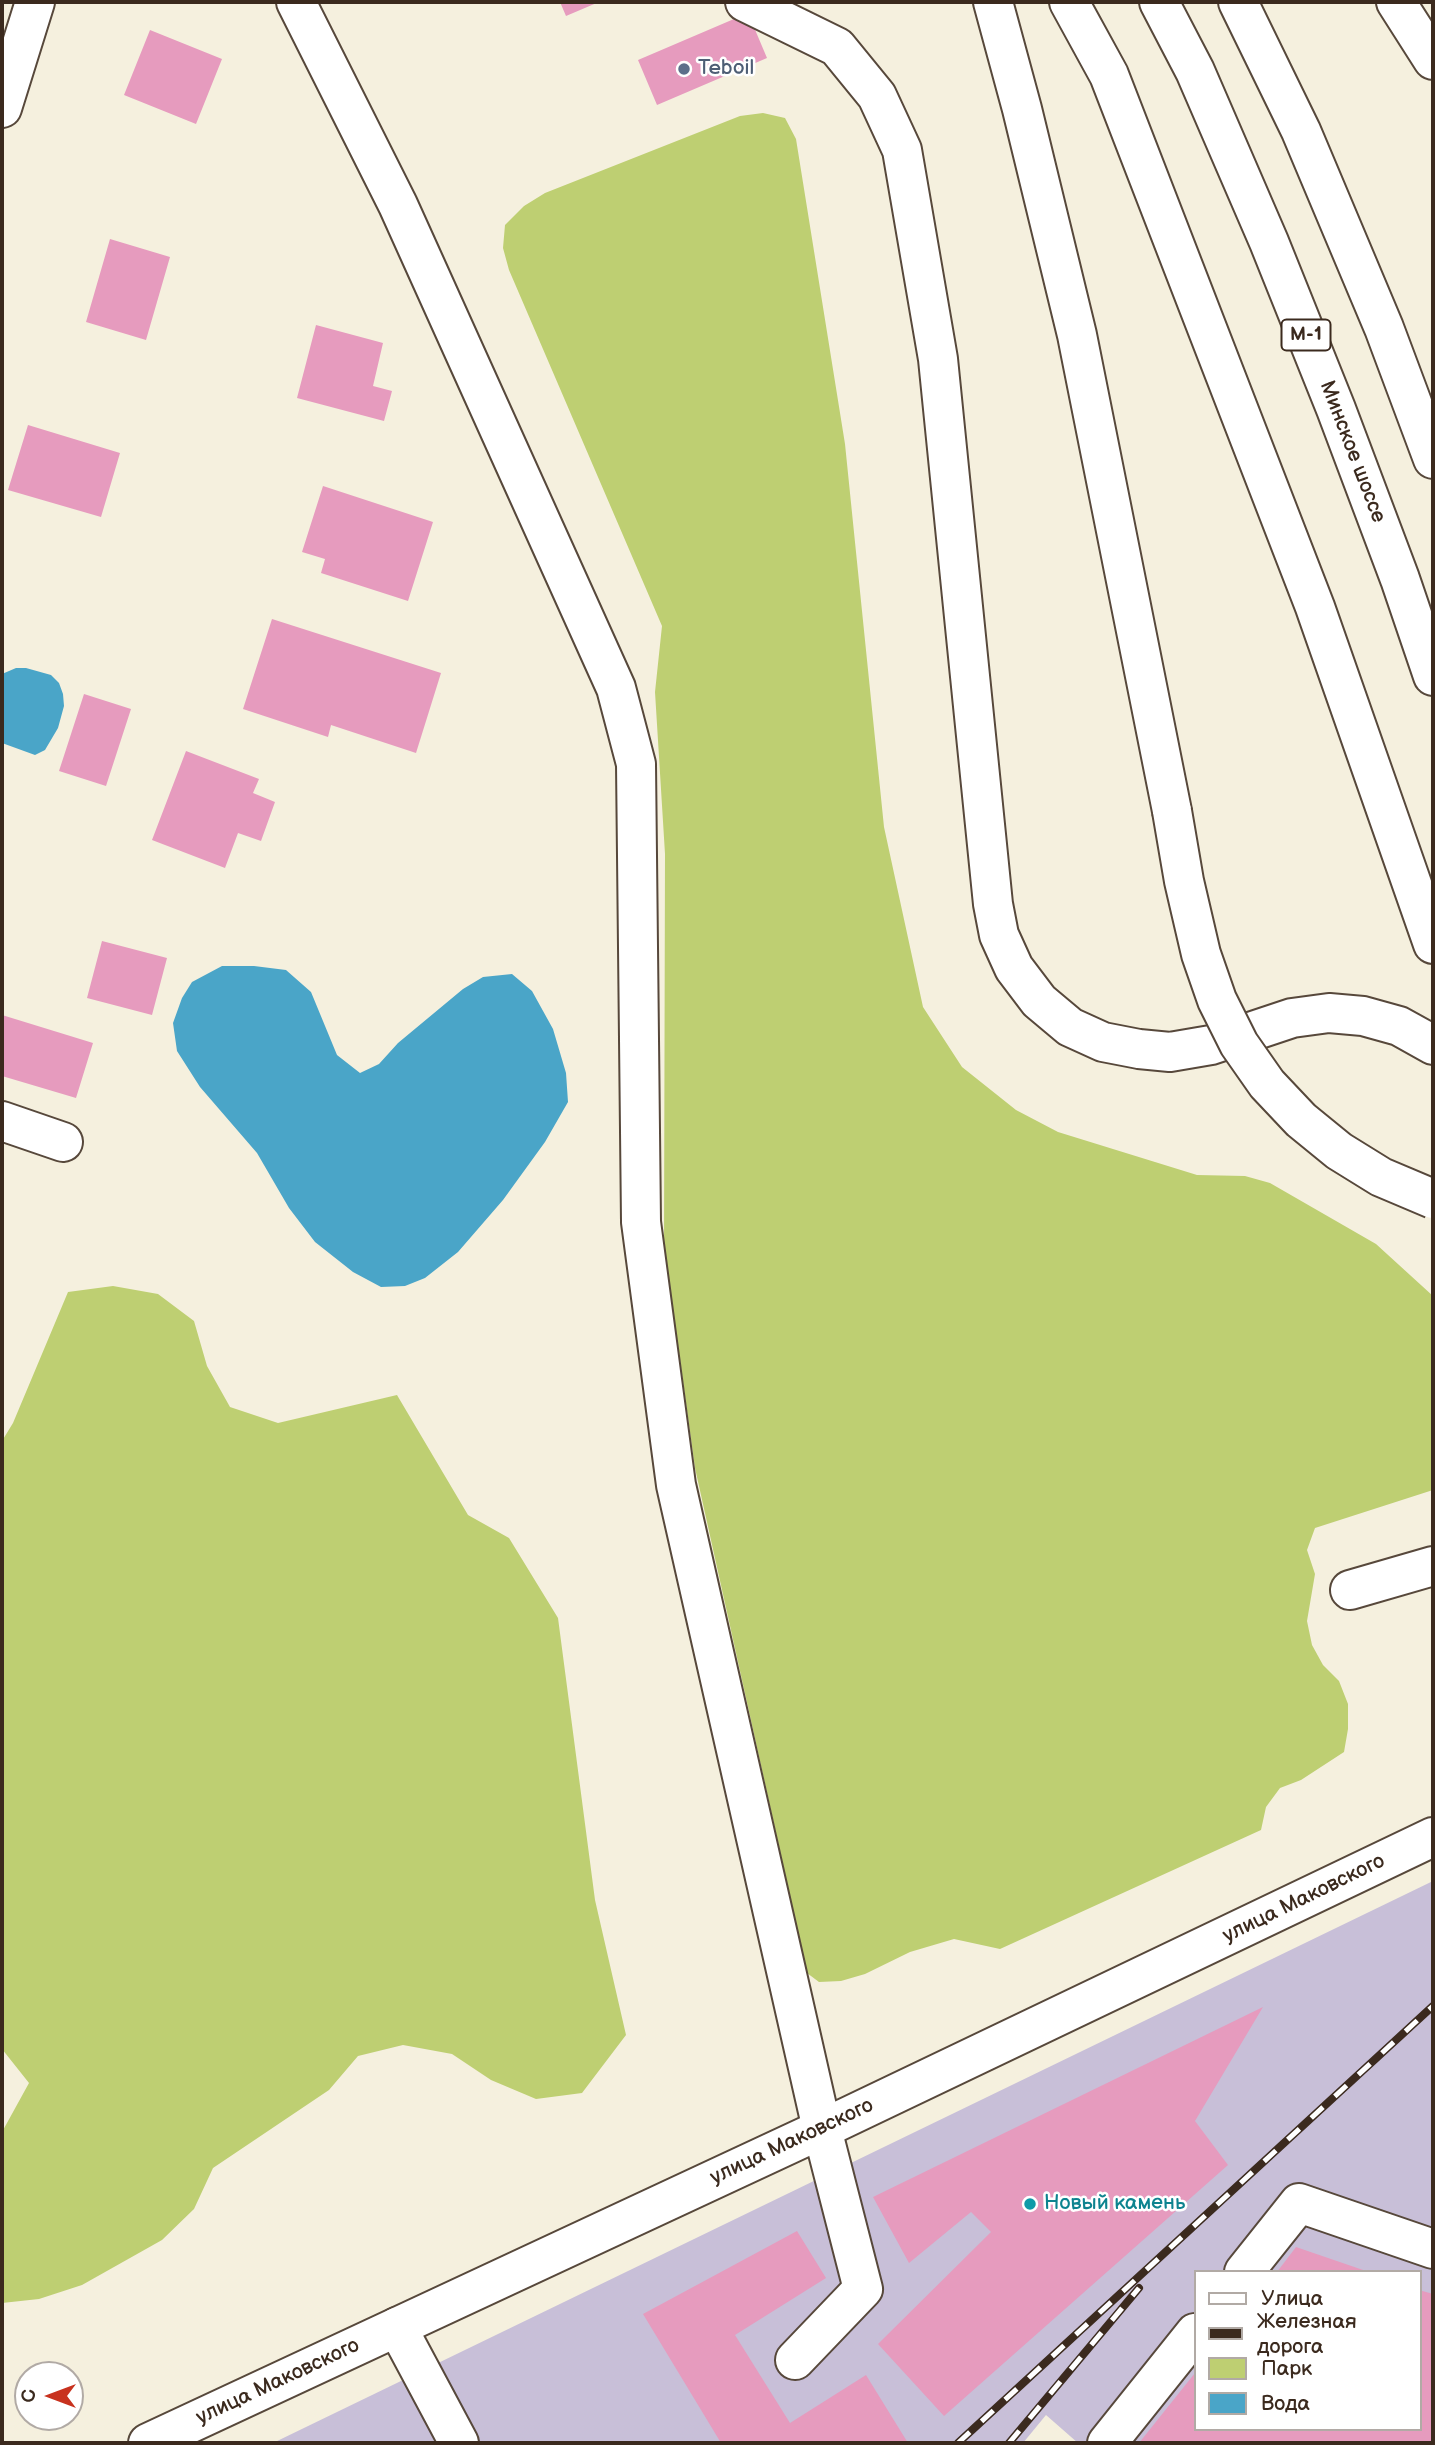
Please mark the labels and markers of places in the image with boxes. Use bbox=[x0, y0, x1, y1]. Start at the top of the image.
place label: Teboil bbox=[698, 56, 754, 82]
marker: Teboil bbox=[676, 61, 692, 77]
place label: Новый камень bbox=[1044, 2191, 1185, 2217]
marker: Новый камень bbox=[1022, 2196, 1038, 2212]

